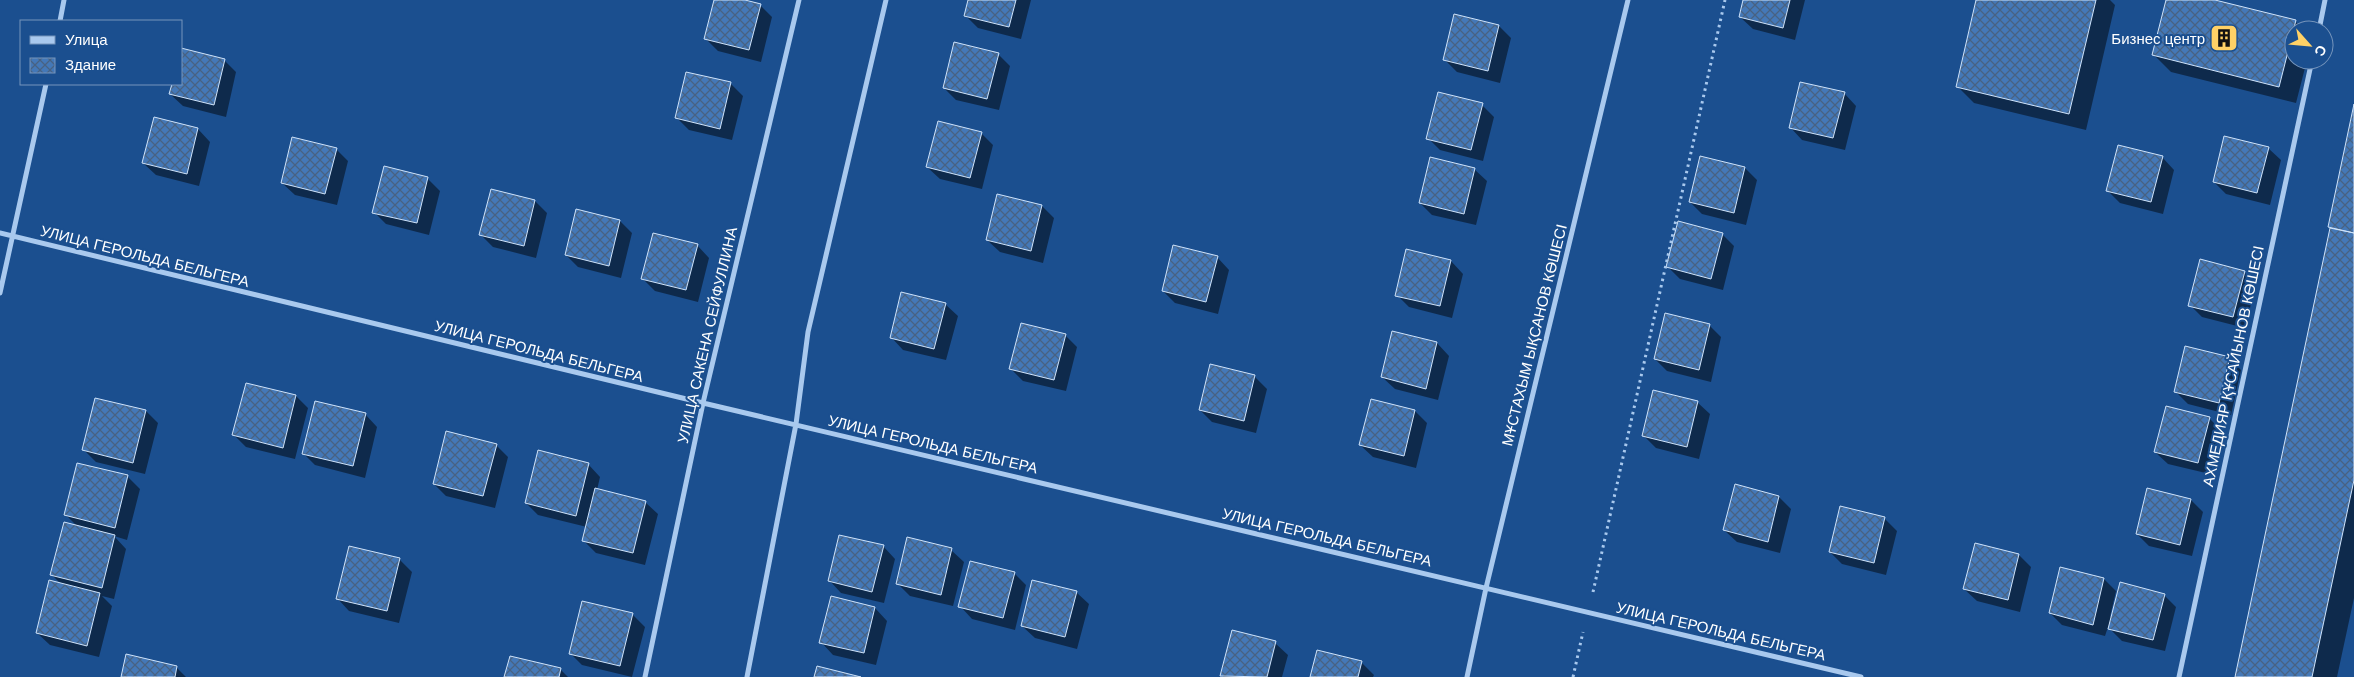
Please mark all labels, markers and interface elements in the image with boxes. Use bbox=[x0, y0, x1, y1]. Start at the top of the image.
legend bbox=[20, 20, 182, 85]
north arrow bbox=[2284, 20, 2334, 70]
building icon: Бизнес центр bbox=[2209, 23, 2239, 53]
place label: Бизнес центр bbox=[2111, 30, 2205, 47]
text: Улица bbox=[65, 31, 108, 48]
text: С bbox=[2311, 43, 2330, 59]
text: Здание bbox=[65, 56, 116, 73]
street label: УЛИЦА ГЕРОЛЬДА БЕЛЬГЕРА bbox=[39, 222, 251, 290]
street label: МҰСТАХЫМ ЫҚСАНОВ КӨШЕСІ bbox=[1498, 222, 1570, 448]
street label: УЛИЦА САКЕНА СЕЙФУЛЛИНА bbox=[674, 225, 740, 445]
street label: АХМЕДИЯР ҚҰСАЙЫНОВ КӨШЕСІ bbox=[2199, 244, 2267, 488]
street label: УЛИЦА ГЕРОЛЬДА БЕЛЬГЕРА bbox=[433, 317, 645, 385]
street label: УЛИЦА ГЕРОЛЬДА БЕЛЬГЕРА bbox=[827, 412, 1039, 476]
street label: УЛИЦА ГЕРОЛЬДА БЕЛЬГЕРА bbox=[1221, 505, 1433, 569]
street label: УЛИЦА ГЕРОЛЬДА БЕЛЬГЕРА bbox=[1615, 599, 1827, 663]

